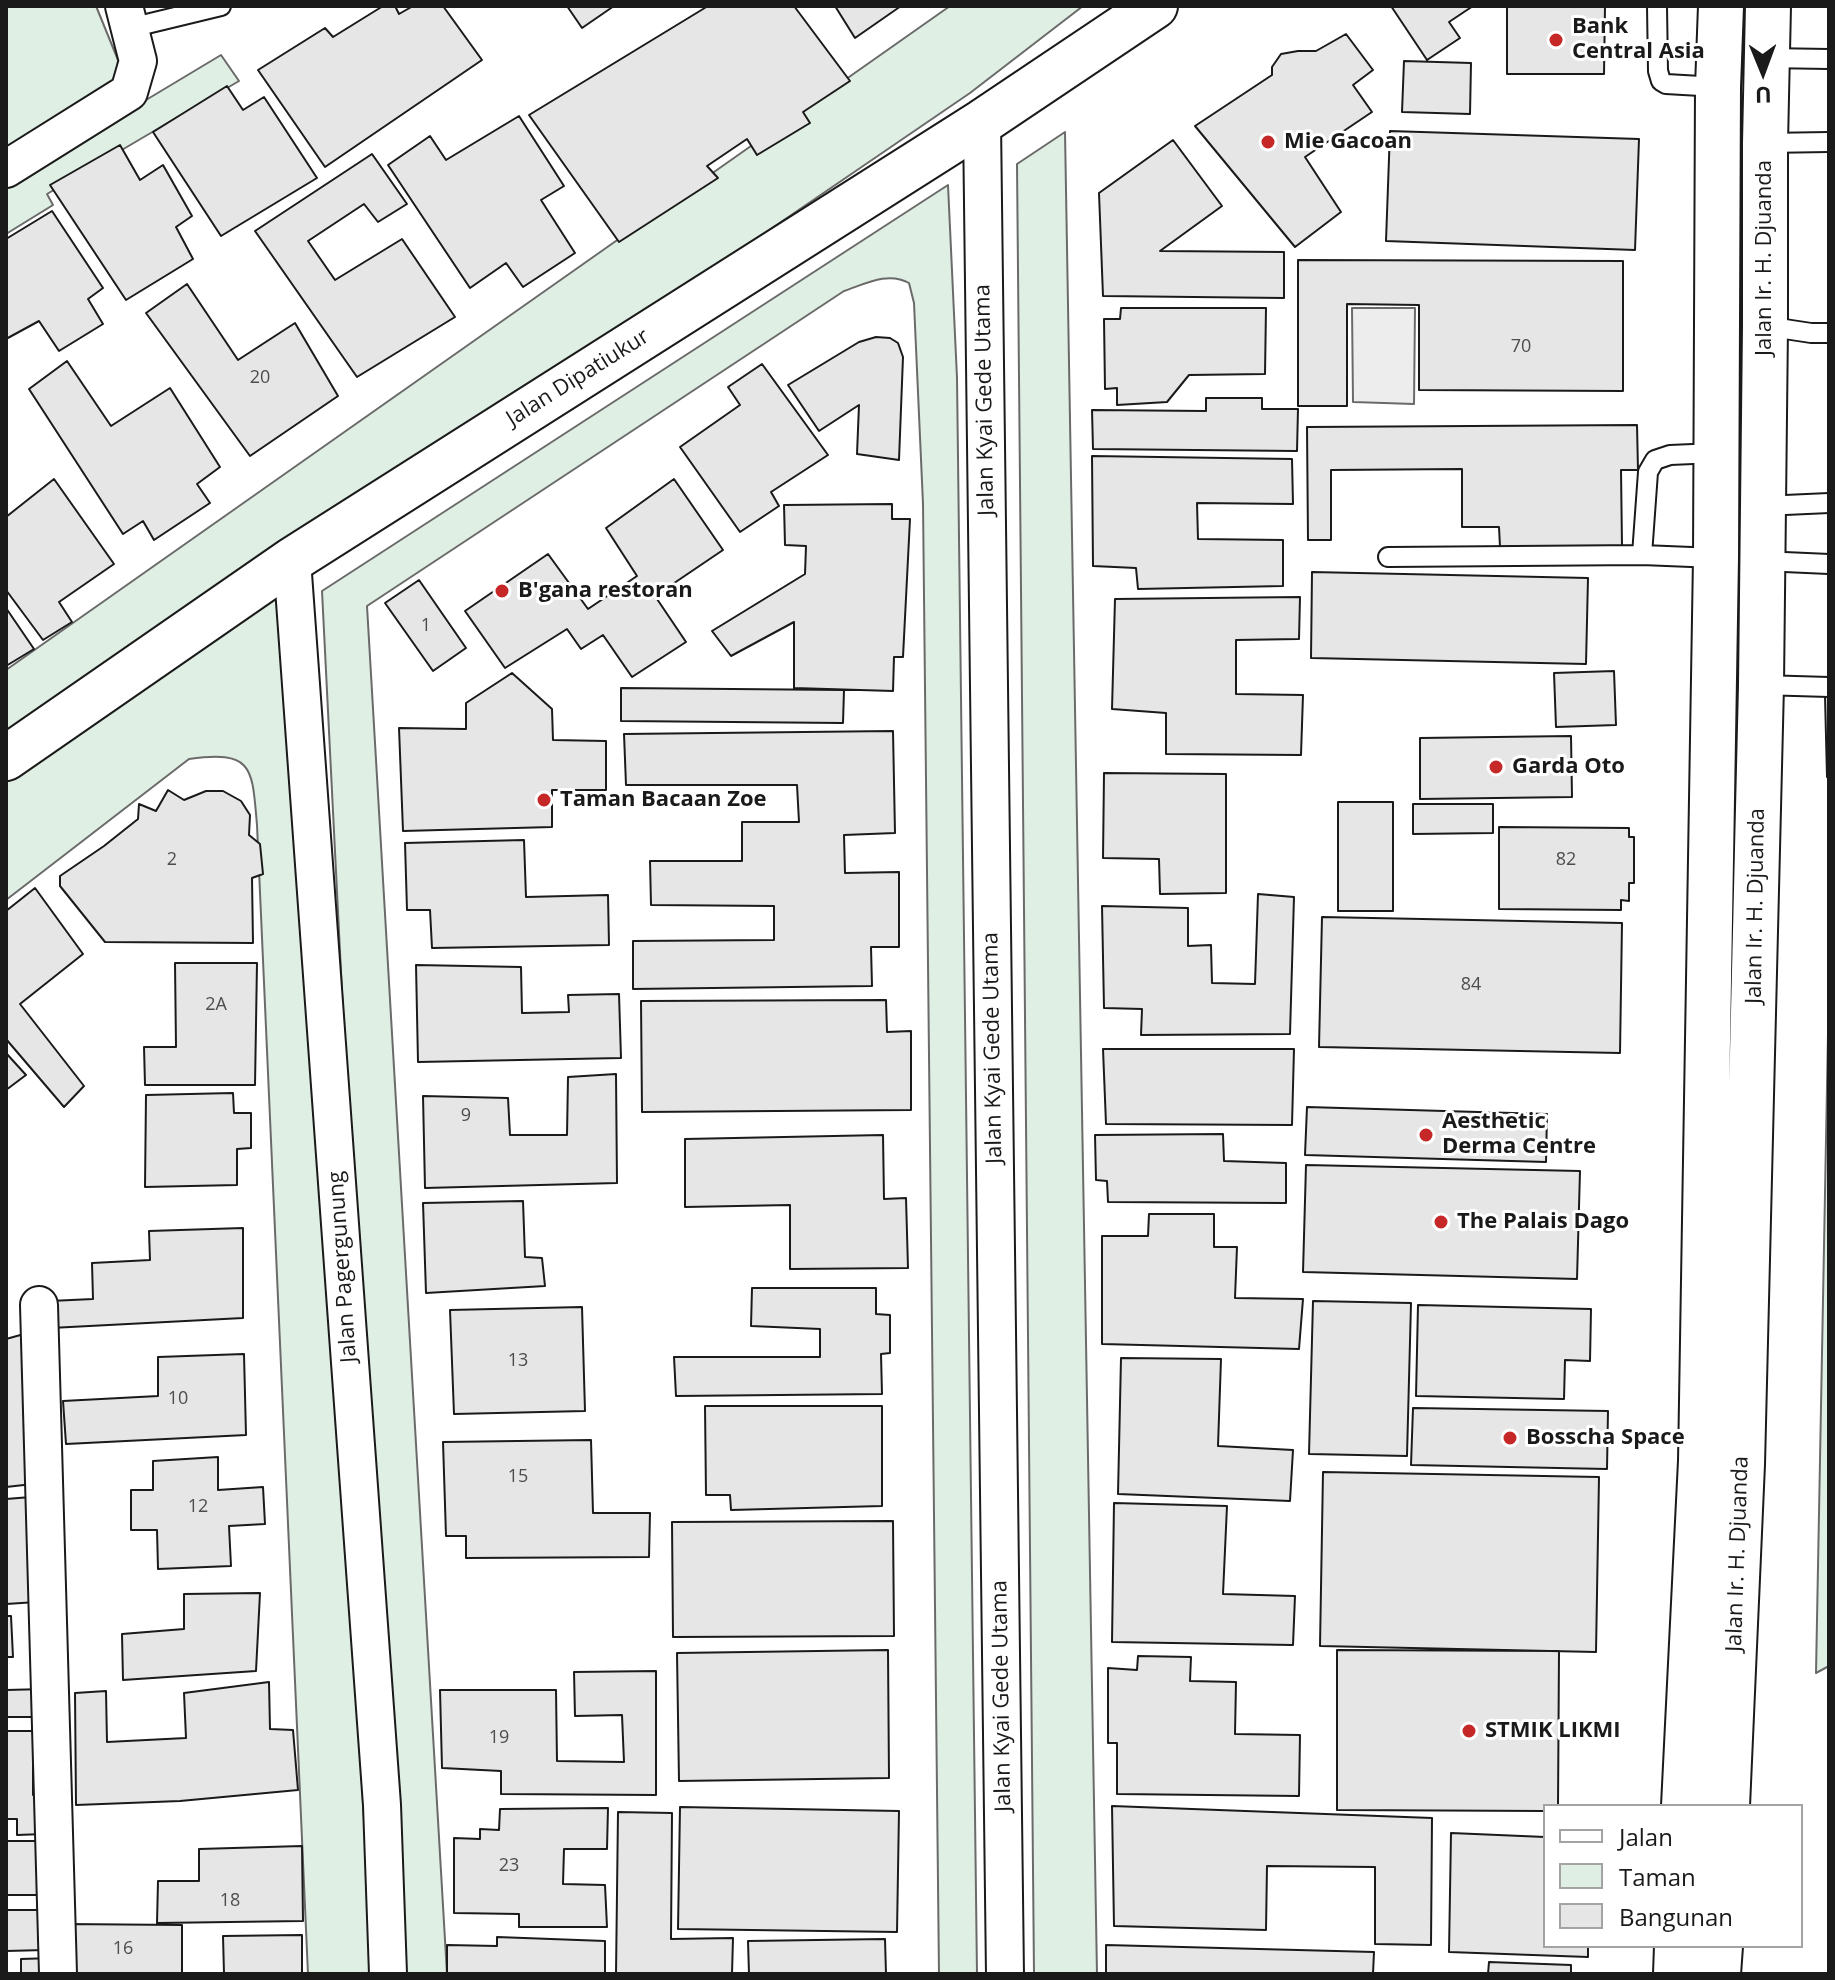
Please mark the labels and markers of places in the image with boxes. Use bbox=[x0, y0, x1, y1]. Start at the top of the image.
place label: Bank Central Asia bbox=[1572, 14, 1705, 66]
marker: Bank Central Asia bbox=[1547, 31, 1565, 49]
place label: Mie Gacoan bbox=[1284, 129, 1412, 155]
marker: Mie Gacoan bbox=[1259, 133, 1277, 151]
place label: B'gana restoran bbox=[518, 578, 693, 604]
marker: B'gana restoran bbox=[493, 582, 511, 600]
place label: Garda Oto bbox=[1512, 754, 1625, 780]
marker: Garda Oto bbox=[1487, 758, 1505, 776]
place label: Taman Bacaan Zoe bbox=[560, 787, 767, 813]
marker: Taman Bacaan Zoe bbox=[535, 791, 553, 809]
place label: Aesthetic Derma Centre bbox=[1442, 1109, 1596, 1160]
marker: Aesthetic Derma Centre bbox=[1417, 1126, 1435, 1144]
place label: The Palais Dago bbox=[1457, 1209, 1629, 1235]
marker: The Palais Dago bbox=[1432, 1213, 1450, 1231]
place label: Bosscha Space bbox=[1526, 1425, 1685, 1451]
marker: Bosscha Space bbox=[1501, 1429, 1519, 1447]
place label: STMIK LIKMI bbox=[1485, 1718, 1621, 1744]
marker: STMIK LIKMI bbox=[1460, 1722, 1478, 1740]

